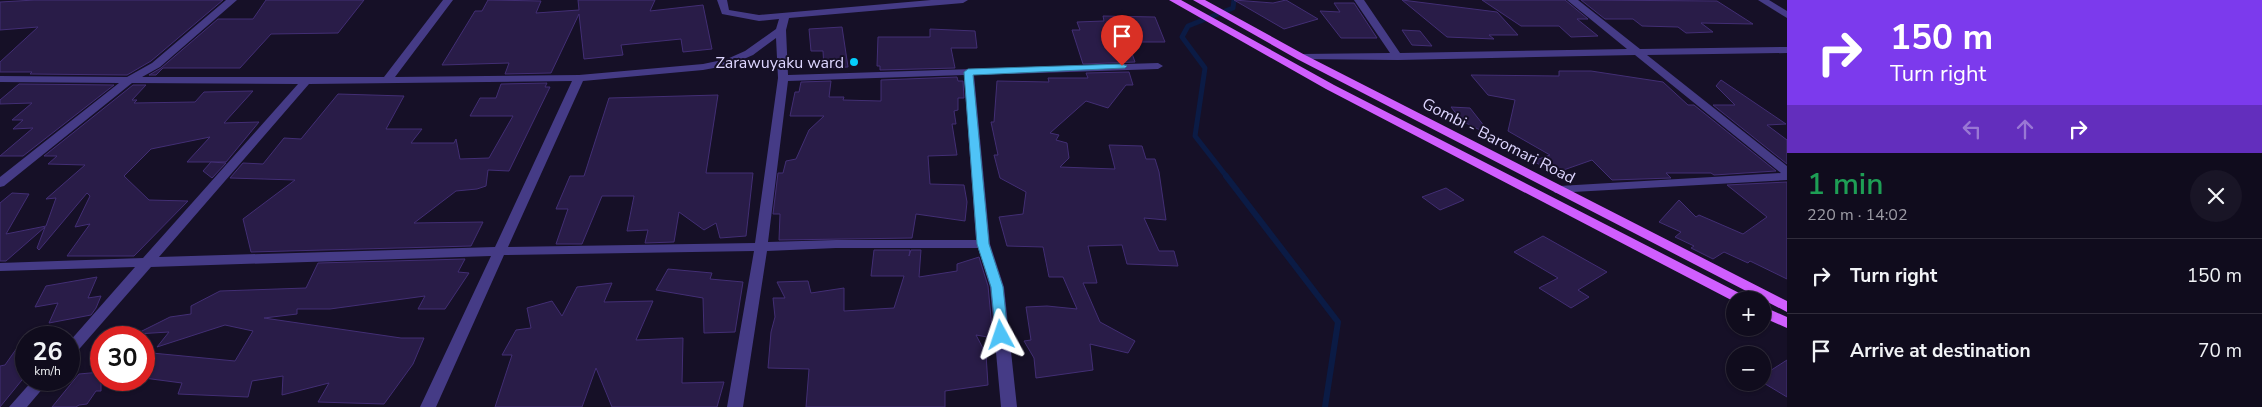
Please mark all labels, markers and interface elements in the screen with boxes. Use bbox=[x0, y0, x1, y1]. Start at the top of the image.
text: 150 m bbox=[1890, 14, 1993, 61]
pin bbox=[1101, 15, 1143, 66]
icon: right bbox=[1807, 20, 1872, 85]
icon: arrive bbox=[1108, 22, 1136, 50]
place label: Zarawuyaku ward bbox=[715, 52, 844, 74]
marker: Zarawuyaku ward bbox=[848, 56, 860, 68]
text: Turn right bbox=[1890, 59, 1986, 89]
street label: Gombi - Baromari Road bbox=[1418, 93, 1579, 189]
icon: left bbox=[1958, 115, 1986, 143]
icon: ahead bbox=[2011, 115, 2039, 143]
icon: right bbox=[2064, 115, 2092, 143]
text: 1 min bbox=[1807, 164, 1883, 205]
button: close bbox=[2190, 170, 2242, 222]
text: 220 m · 14:02 bbox=[1807, 204, 1908, 226]
icon: right bbox=[1807, 262, 1835, 290]
text: Turn right bbox=[1850, 263, 1937, 289]
text: 150 m bbox=[2187, 263, 2242, 289]
map controls bbox=[1726, 291, 1771, 391]
button: + bbox=[1726, 291, 1771, 336]
position arrow bbox=[974, 308, 1026, 360]
speed limit sign: 30 bbox=[90, 326, 155, 391]
text: 26 bbox=[32, 335, 63, 369]
icon: arrive bbox=[1807, 337, 1835, 365]
text: Arrive at destination bbox=[1850, 338, 2031, 364]
text: 70 m bbox=[2198, 338, 2242, 364]
button: − bbox=[1726, 346, 1771, 391]
text: km/h bbox=[34, 363, 61, 379]

